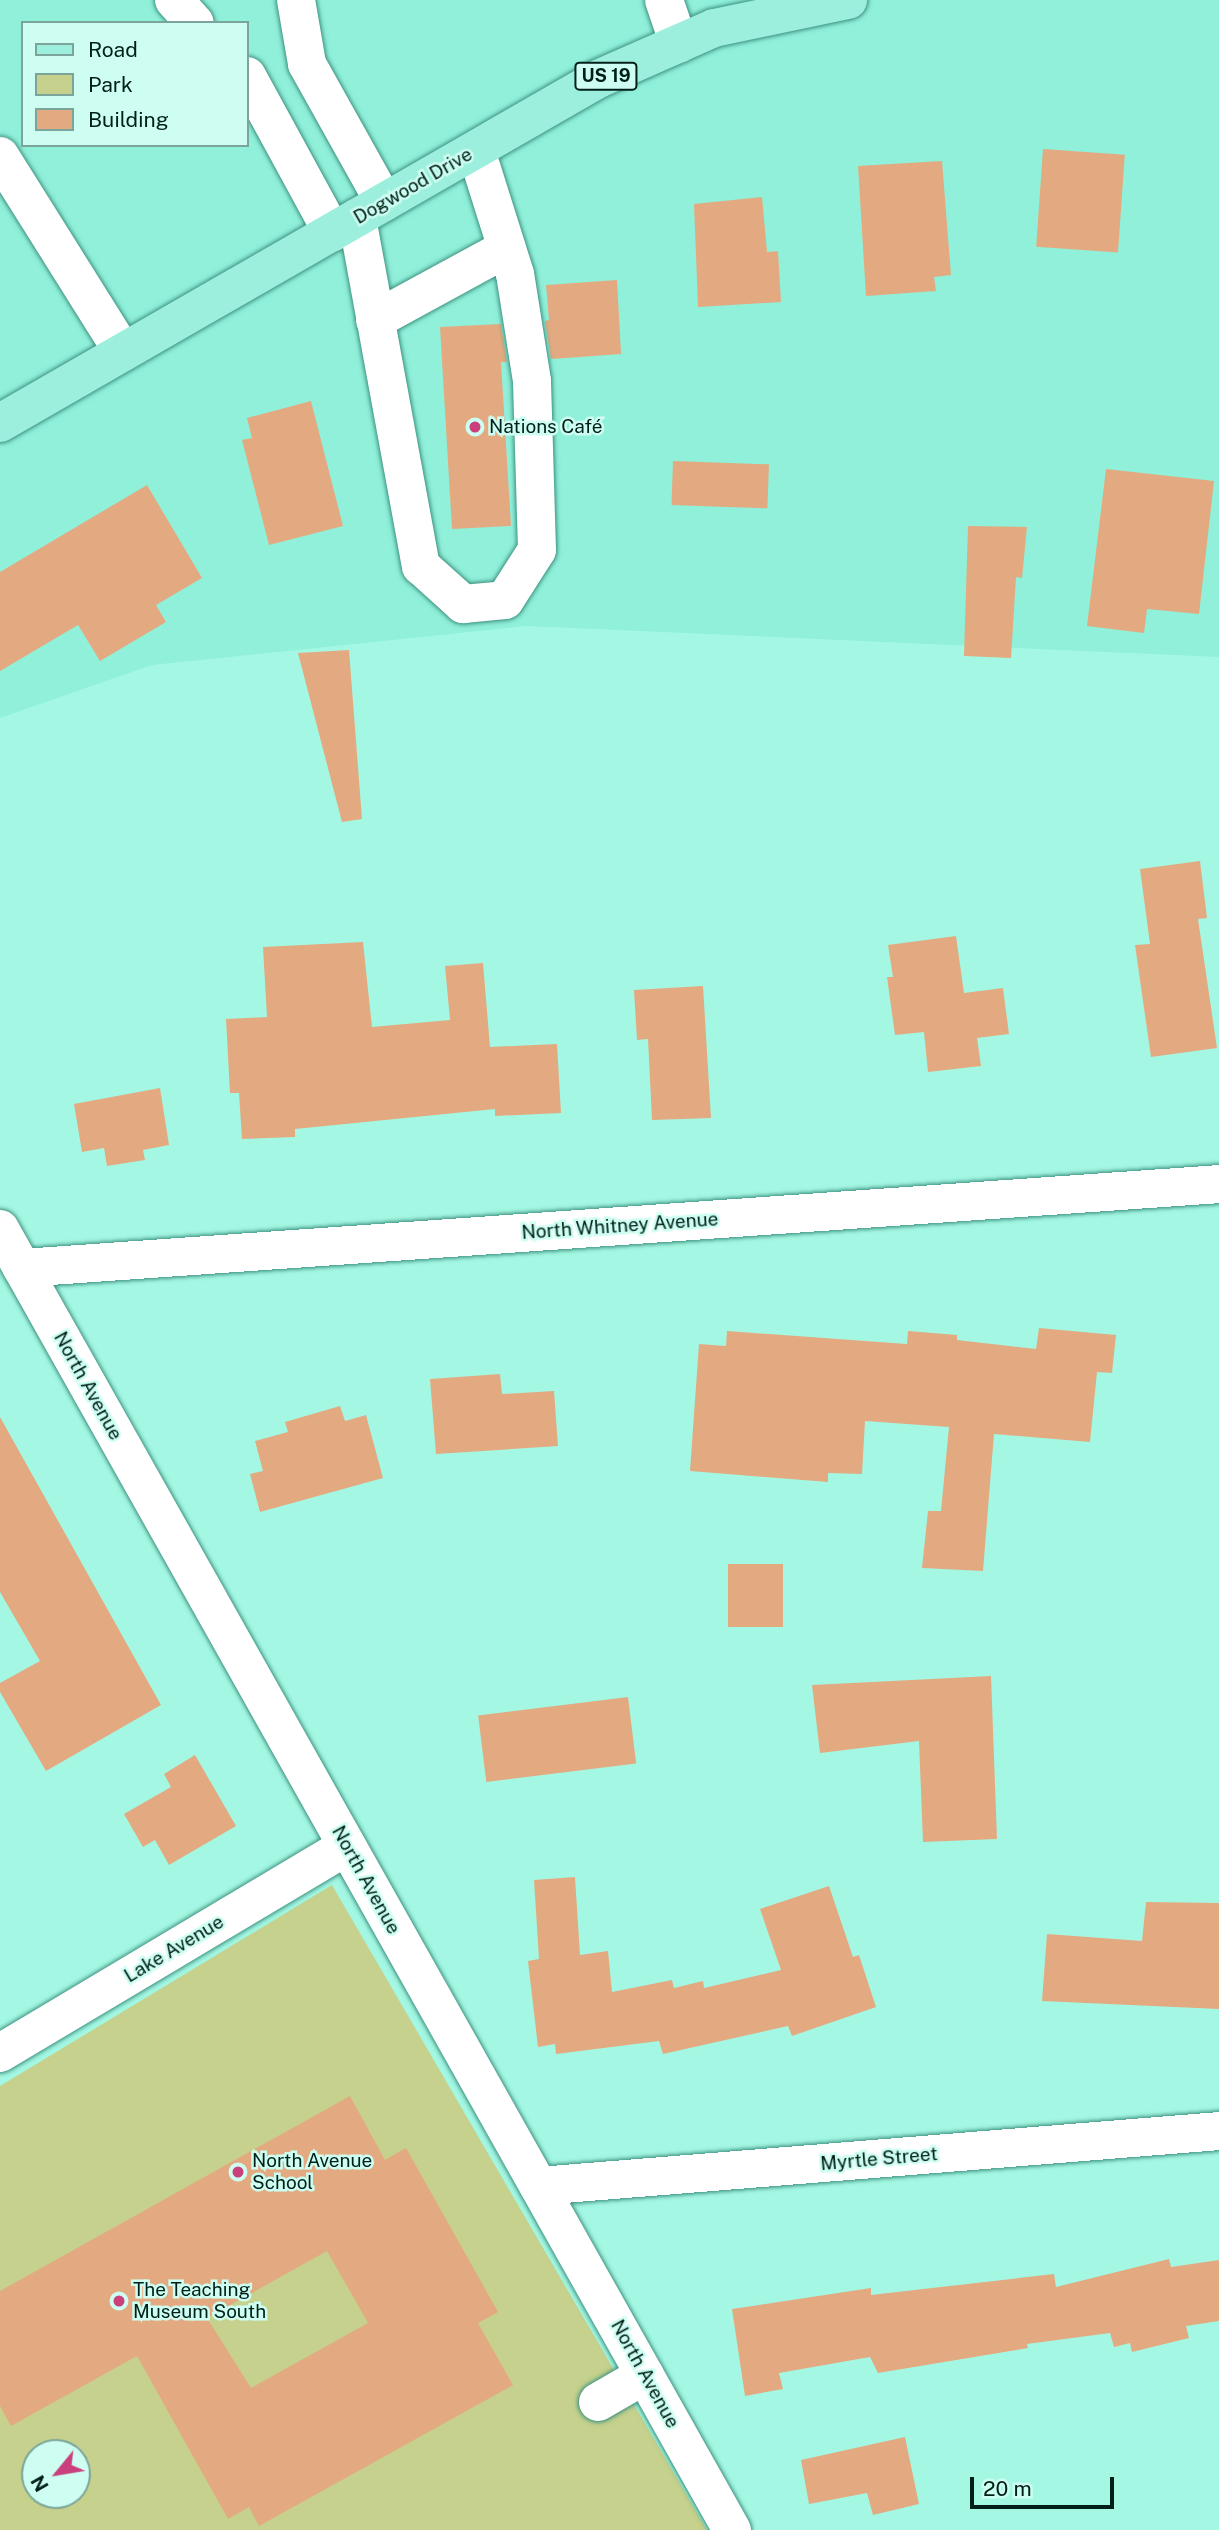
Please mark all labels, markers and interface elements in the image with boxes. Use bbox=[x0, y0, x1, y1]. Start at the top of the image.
legend bbox=[21, 21, 248, 147]
text: Road bbox=[88, 37, 138, 62]
road number: US 19 bbox=[573, 62, 639, 90]
text: Park bbox=[88, 72, 133, 97]
text: Building bbox=[88, 107, 169, 132]
street label: Dogwood Drive bbox=[350, 143, 476, 229]
place label: Nations Café bbox=[489, 416, 603, 438]
marker: Nations Café bbox=[467, 419, 483, 435]
street label: North Whitney Avenue bbox=[521, 1208, 719, 1244]
street label: North Avenue bbox=[49, 1328, 127, 1444]
street label: North Avenue bbox=[327, 1822, 405, 1938]
street label: Lake Avenue bbox=[120, 1910, 228, 1988]
street label: Myrtle Street bbox=[819, 2143, 939, 2175]
place label: North Avenue School bbox=[252, 2150, 372, 2194]
marker: North Avenue School bbox=[230, 2164, 246, 2180]
place label: The Teaching Museum South bbox=[133, 2279, 266, 2323]
marker: The Teaching Museum South bbox=[111, 2293, 127, 2309]
street label: North Avenue bbox=[606, 2316, 684, 2432]
north arrow bbox=[21, 2439, 91, 2509]
scale bar bbox=[974, 2464, 1118, 2508]
text: N bbox=[26, 2472, 53, 2495]
text: 20 m bbox=[983, 2476, 1032, 2501]

